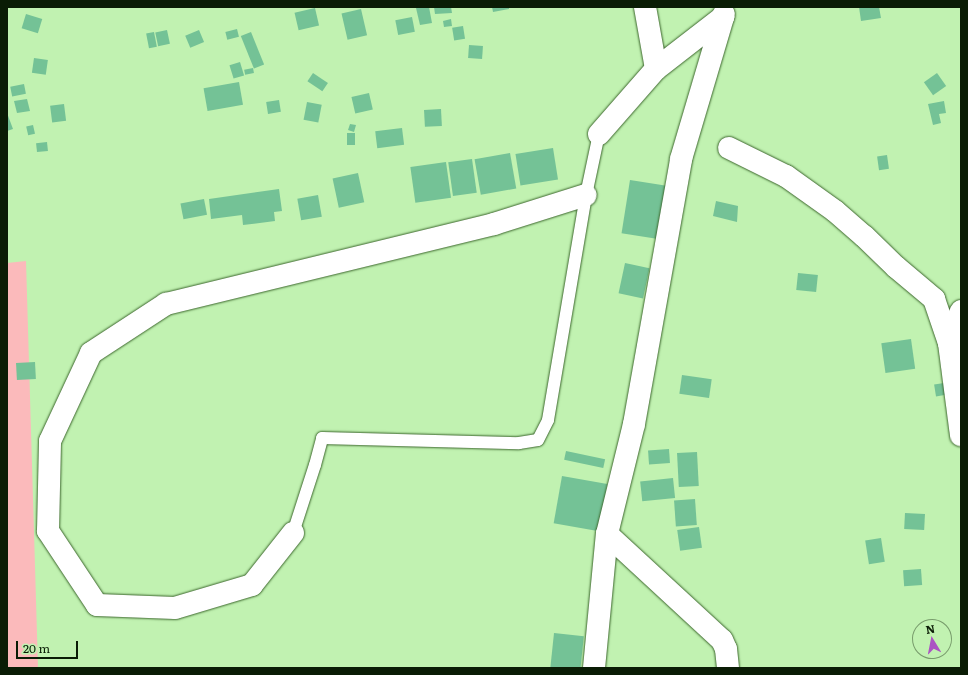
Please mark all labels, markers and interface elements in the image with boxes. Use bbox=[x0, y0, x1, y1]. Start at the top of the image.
north arrow bbox=[912, 619, 952, 659]
text: N bbox=[924, 619, 936, 637]
scale bar bbox=[18, 633, 80, 659]
text: 20 m bbox=[23, 639, 50, 657]

